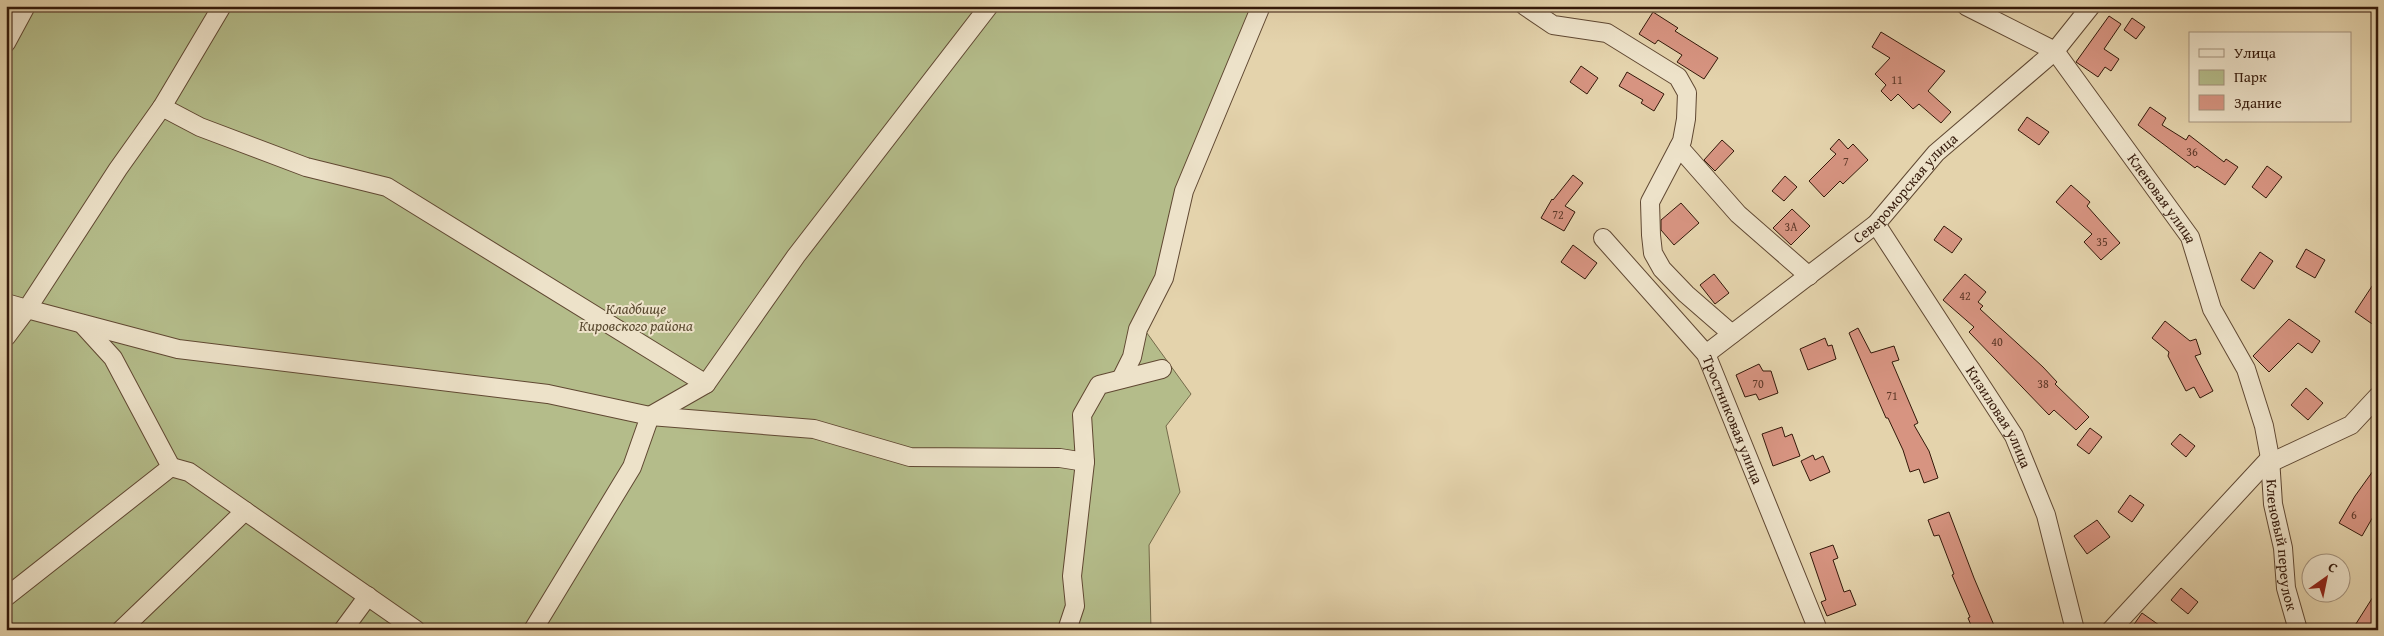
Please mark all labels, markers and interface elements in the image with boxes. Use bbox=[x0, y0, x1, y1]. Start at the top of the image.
legend bbox=[2189, 32, 2352, 122]
text: Улица bbox=[2234, 42, 2277, 63]
text: Парк bbox=[2234, 66, 2267, 87]
house number: 11 bbox=[1891, 71, 1903, 88]
text: Здание bbox=[2234, 92, 2282, 113]
street label: Североморская улица bbox=[1848, 128, 1963, 248]
house number: 36 bbox=[2186, 143, 2198, 160]
street label: Кленовая улица bbox=[2123, 149, 2202, 246]
house number: 7 bbox=[1843, 153, 1849, 170]
house number: 72 bbox=[1552, 206, 1564, 223]
house number: 3А bbox=[1784, 218, 1798, 235]
house number: 35 bbox=[2096, 233, 2108, 250]
house number: 42 bbox=[1959, 287, 1971, 304]
park label: Кладбище Кировского района bbox=[579, 298, 693, 336]
house number: 40 bbox=[1991, 333, 2003, 350]
street label: Тростниковая улица bbox=[1698, 352, 1769, 488]
street label: Кизиловая улица bbox=[1961, 362, 2037, 472]
house number: 70 bbox=[1752, 375, 1764, 392]
house number: 38 bbox=[2037, 375, 2049, 392]
house number: 71 bbox=[1886, 387, 1898, 404]
street label: Кленовый переулок bbox=[2261, 479, 2303, 613]
house number: 6 bbox=[2351, 506, 2357, 523]
north arrow bbox=[2302, 554, 2352, 604]
text: С bbox=[2324, 557, 2342, 578]

